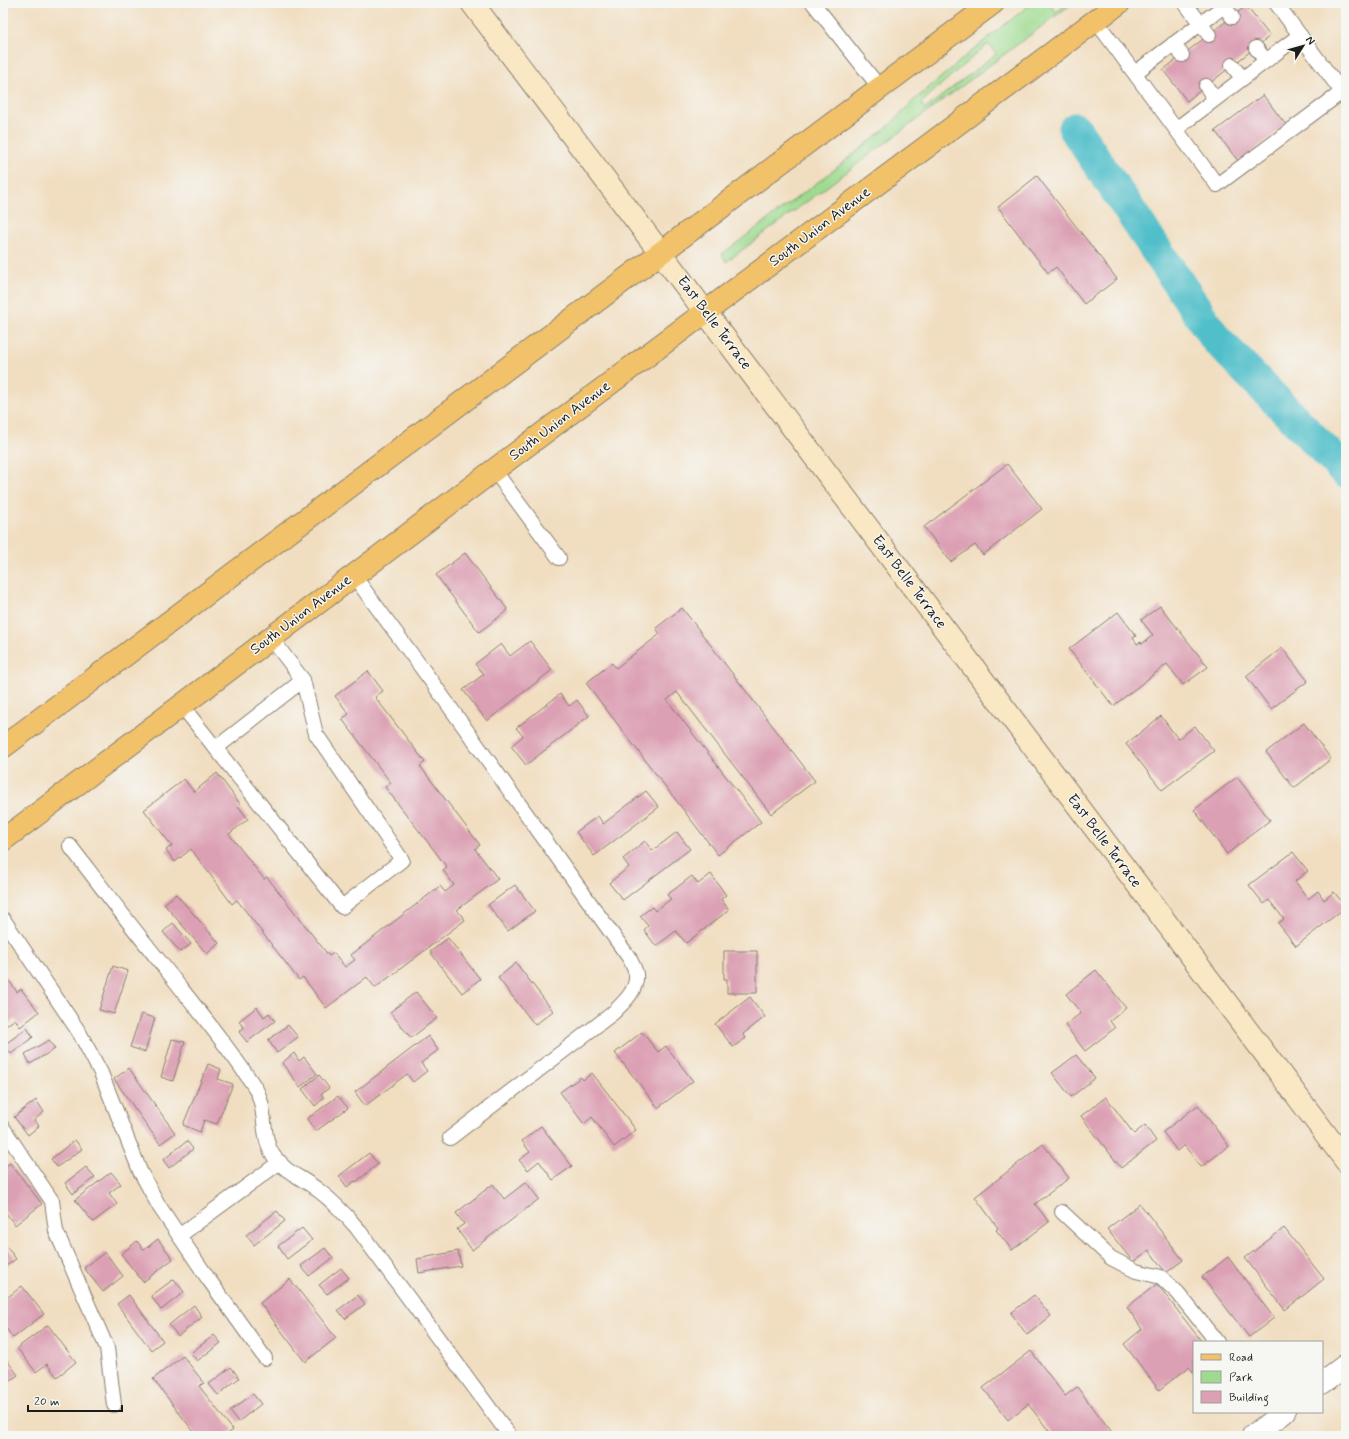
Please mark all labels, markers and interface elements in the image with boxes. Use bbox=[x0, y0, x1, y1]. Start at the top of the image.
north arrow bbox=[1283, 26, 1323, 66]
text: N bbox=[1302, 33, 1318, 48]
street label: South Union Avenue bbox=[765, 182, 875, 272]
street label: East Belle Terrace bbox=[672, 272, 756, 374]
street label: South Union Avenue bbox=[505, 376, 615, 466]
street label: East Belle Terrace bbox=[867, 531, 951, 633]
street label: South Union Avenue bbox=[246, 570, 356, 660]
street label: East Belle Terrace bbox=[1062, 790, 1146, 892]
legend bbox=[1193, 1341, 1323, 1413]
text: Road bbox=[1229, 1350, 1253, 1366]
text: Park bbox=[1229, 1370, 1253, 1386]
scale bar bbox=[28, 1387, 122, 1413]
text: Building bbox=[1229, 1390, 1269, 1407]
text: 20 m bbox=[34, 1394, 60, 1410]

